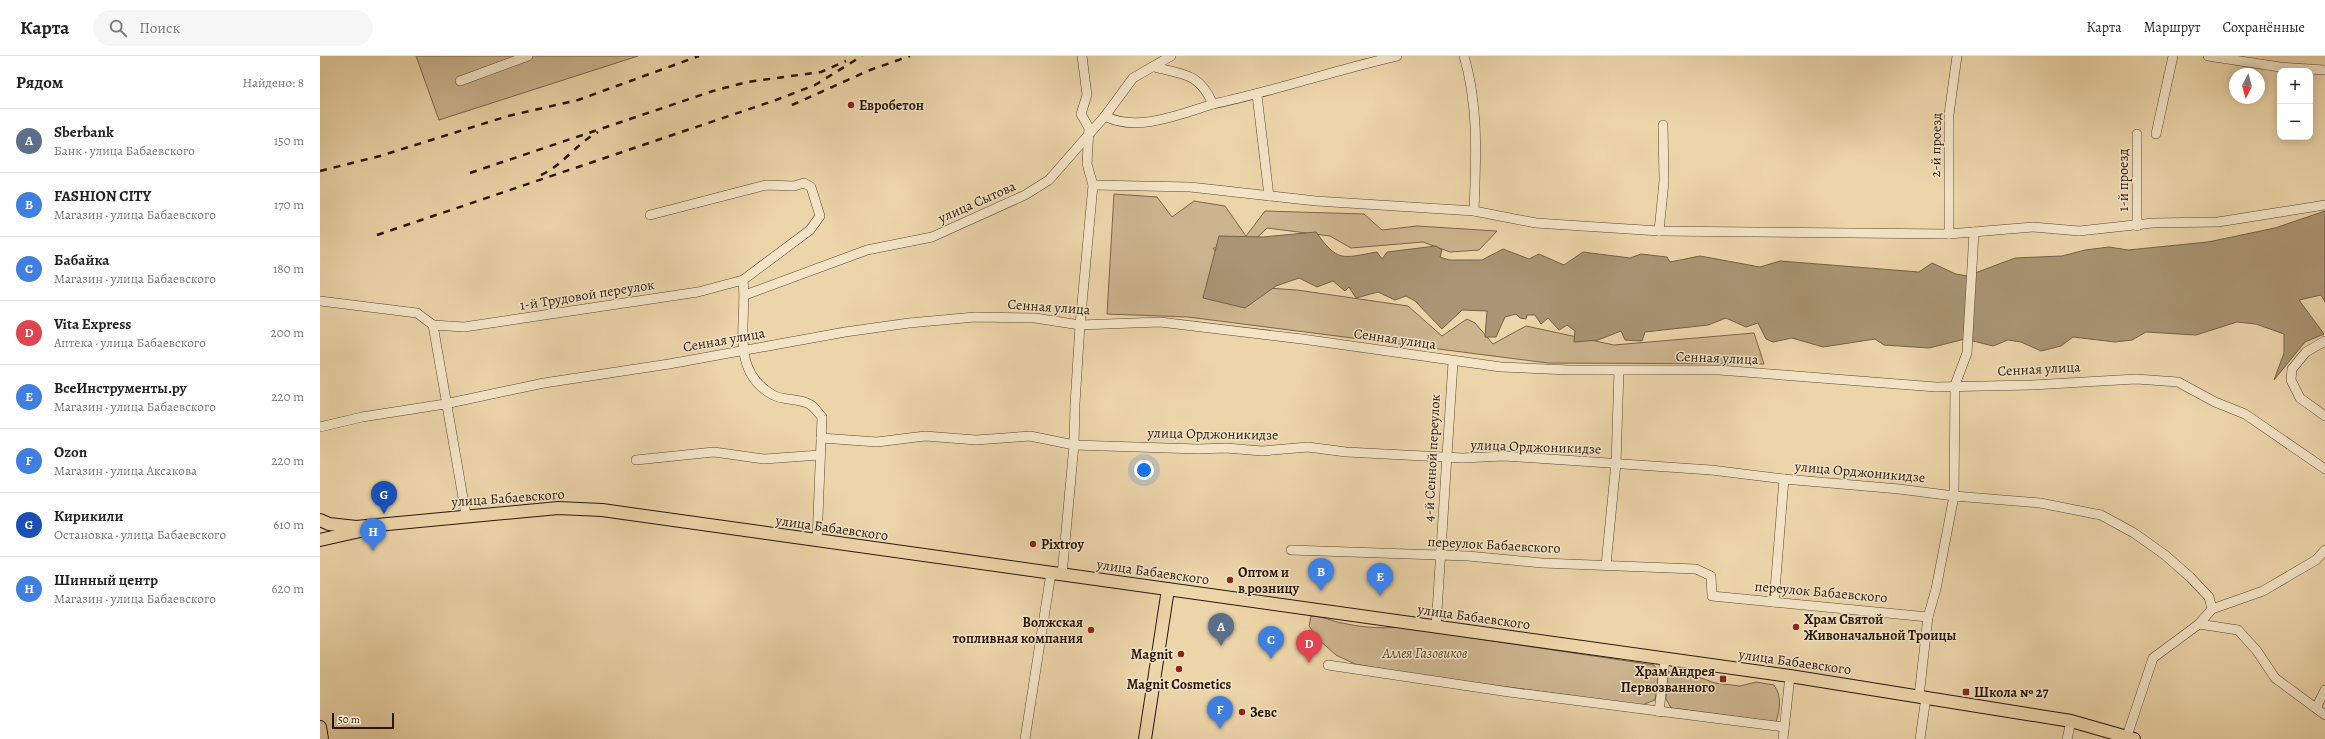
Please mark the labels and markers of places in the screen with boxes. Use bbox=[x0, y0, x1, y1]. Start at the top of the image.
place label: Евробетон bbox=[859, 96, 924, 115]
marker: Евробетон bbox=[846, 100, 856, 110]
pin: G bbox=[371, 481, 397, 514]
pin: H bbox=[360, 518, 386, 551]
place label: Pixtroy bbox=[1041, 535, 1084, 554]
marker: Pixtroy bbox=[1028, 539, 1038, 549]
pin: B bbox=[1308, 558, 1334, 591]
place label: Оптом и в розницу bbox=[1238, 563, 1299, 598]
pin: E bbox=[1367, 563, 1393, 596]
marker: Оптом и в розницу bbox=[1225, 575, 1235, 585]
place label: Храм Святой Живоначальной Троицы bbox=[1804, 610, 1957, 645]
place label: Волжская топливная компания bbox=[952, 613, 1083, 648]
pin: A bbox=[1208, 613, 1234, 646]
marker: Храм Святой Живоначальной Троицы bbox=[1791, 622, 1801, 632]
marker: Волжская топливная компания bbox=[1086, 625, 1096, 635]
pin: C bbox=[1258, 626, 1284, 659]
pin: D bbox=[1296, 630, 1322, 663]
place label: Magnit bbox=[1131, 645, 1173, 664]
marker: Magnit bbox=[1176, 649, 1186, 659]
place label: Храм Андрея Первозванного bbox=[1621, 662, 1715, 697]
marker: Magnit Cosmetics bbox=[1174, 664, 1184, 674]
marker: Храм Андрея Первозванного bbox=[1718, 674, 1728, 684]
place label: Magnit Cosmetics bbox=[1127, 675, 1232, 694]
place label: Школа № 27 bbox=[1974, 683, 2049, 702]
marker: Школа № 27 bbox=[1961, 687, 1971, 697]
pin: F bbox=[1207, 696, 1233, 729]
place label: Зевс bbox=[1250, 703, 1277, 722]
marker: Зевс bbox=[1237, 707, 1247, 717]

